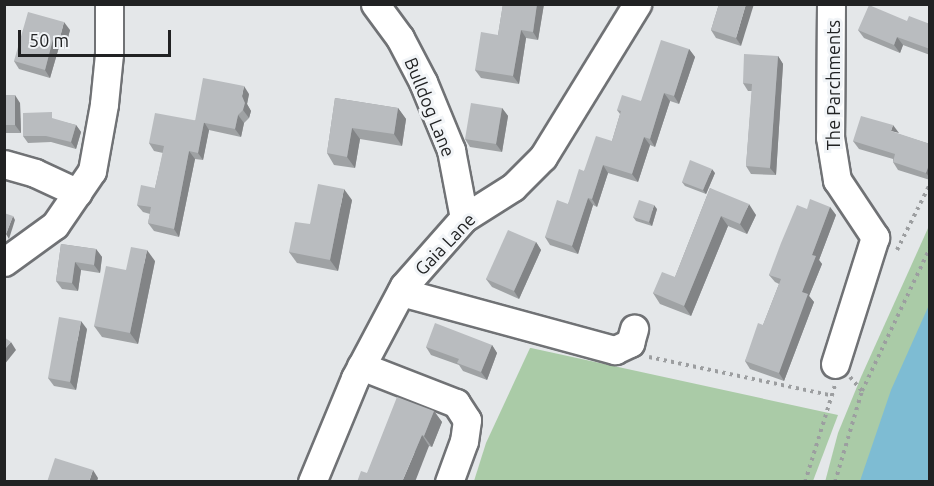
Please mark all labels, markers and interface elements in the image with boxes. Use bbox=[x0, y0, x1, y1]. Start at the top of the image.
scale bar bbox=[21, 18, 174, 56]
street label: The Parchments bbox=[822, 20, 844, 150]
text: 50 m bbox=[29, 30, 69, 50]
street label: Bulldog Lane bbox=[400, 54, 460, 160]
street label: Gaia Lane bbox=[410, 209, 480, 279]

